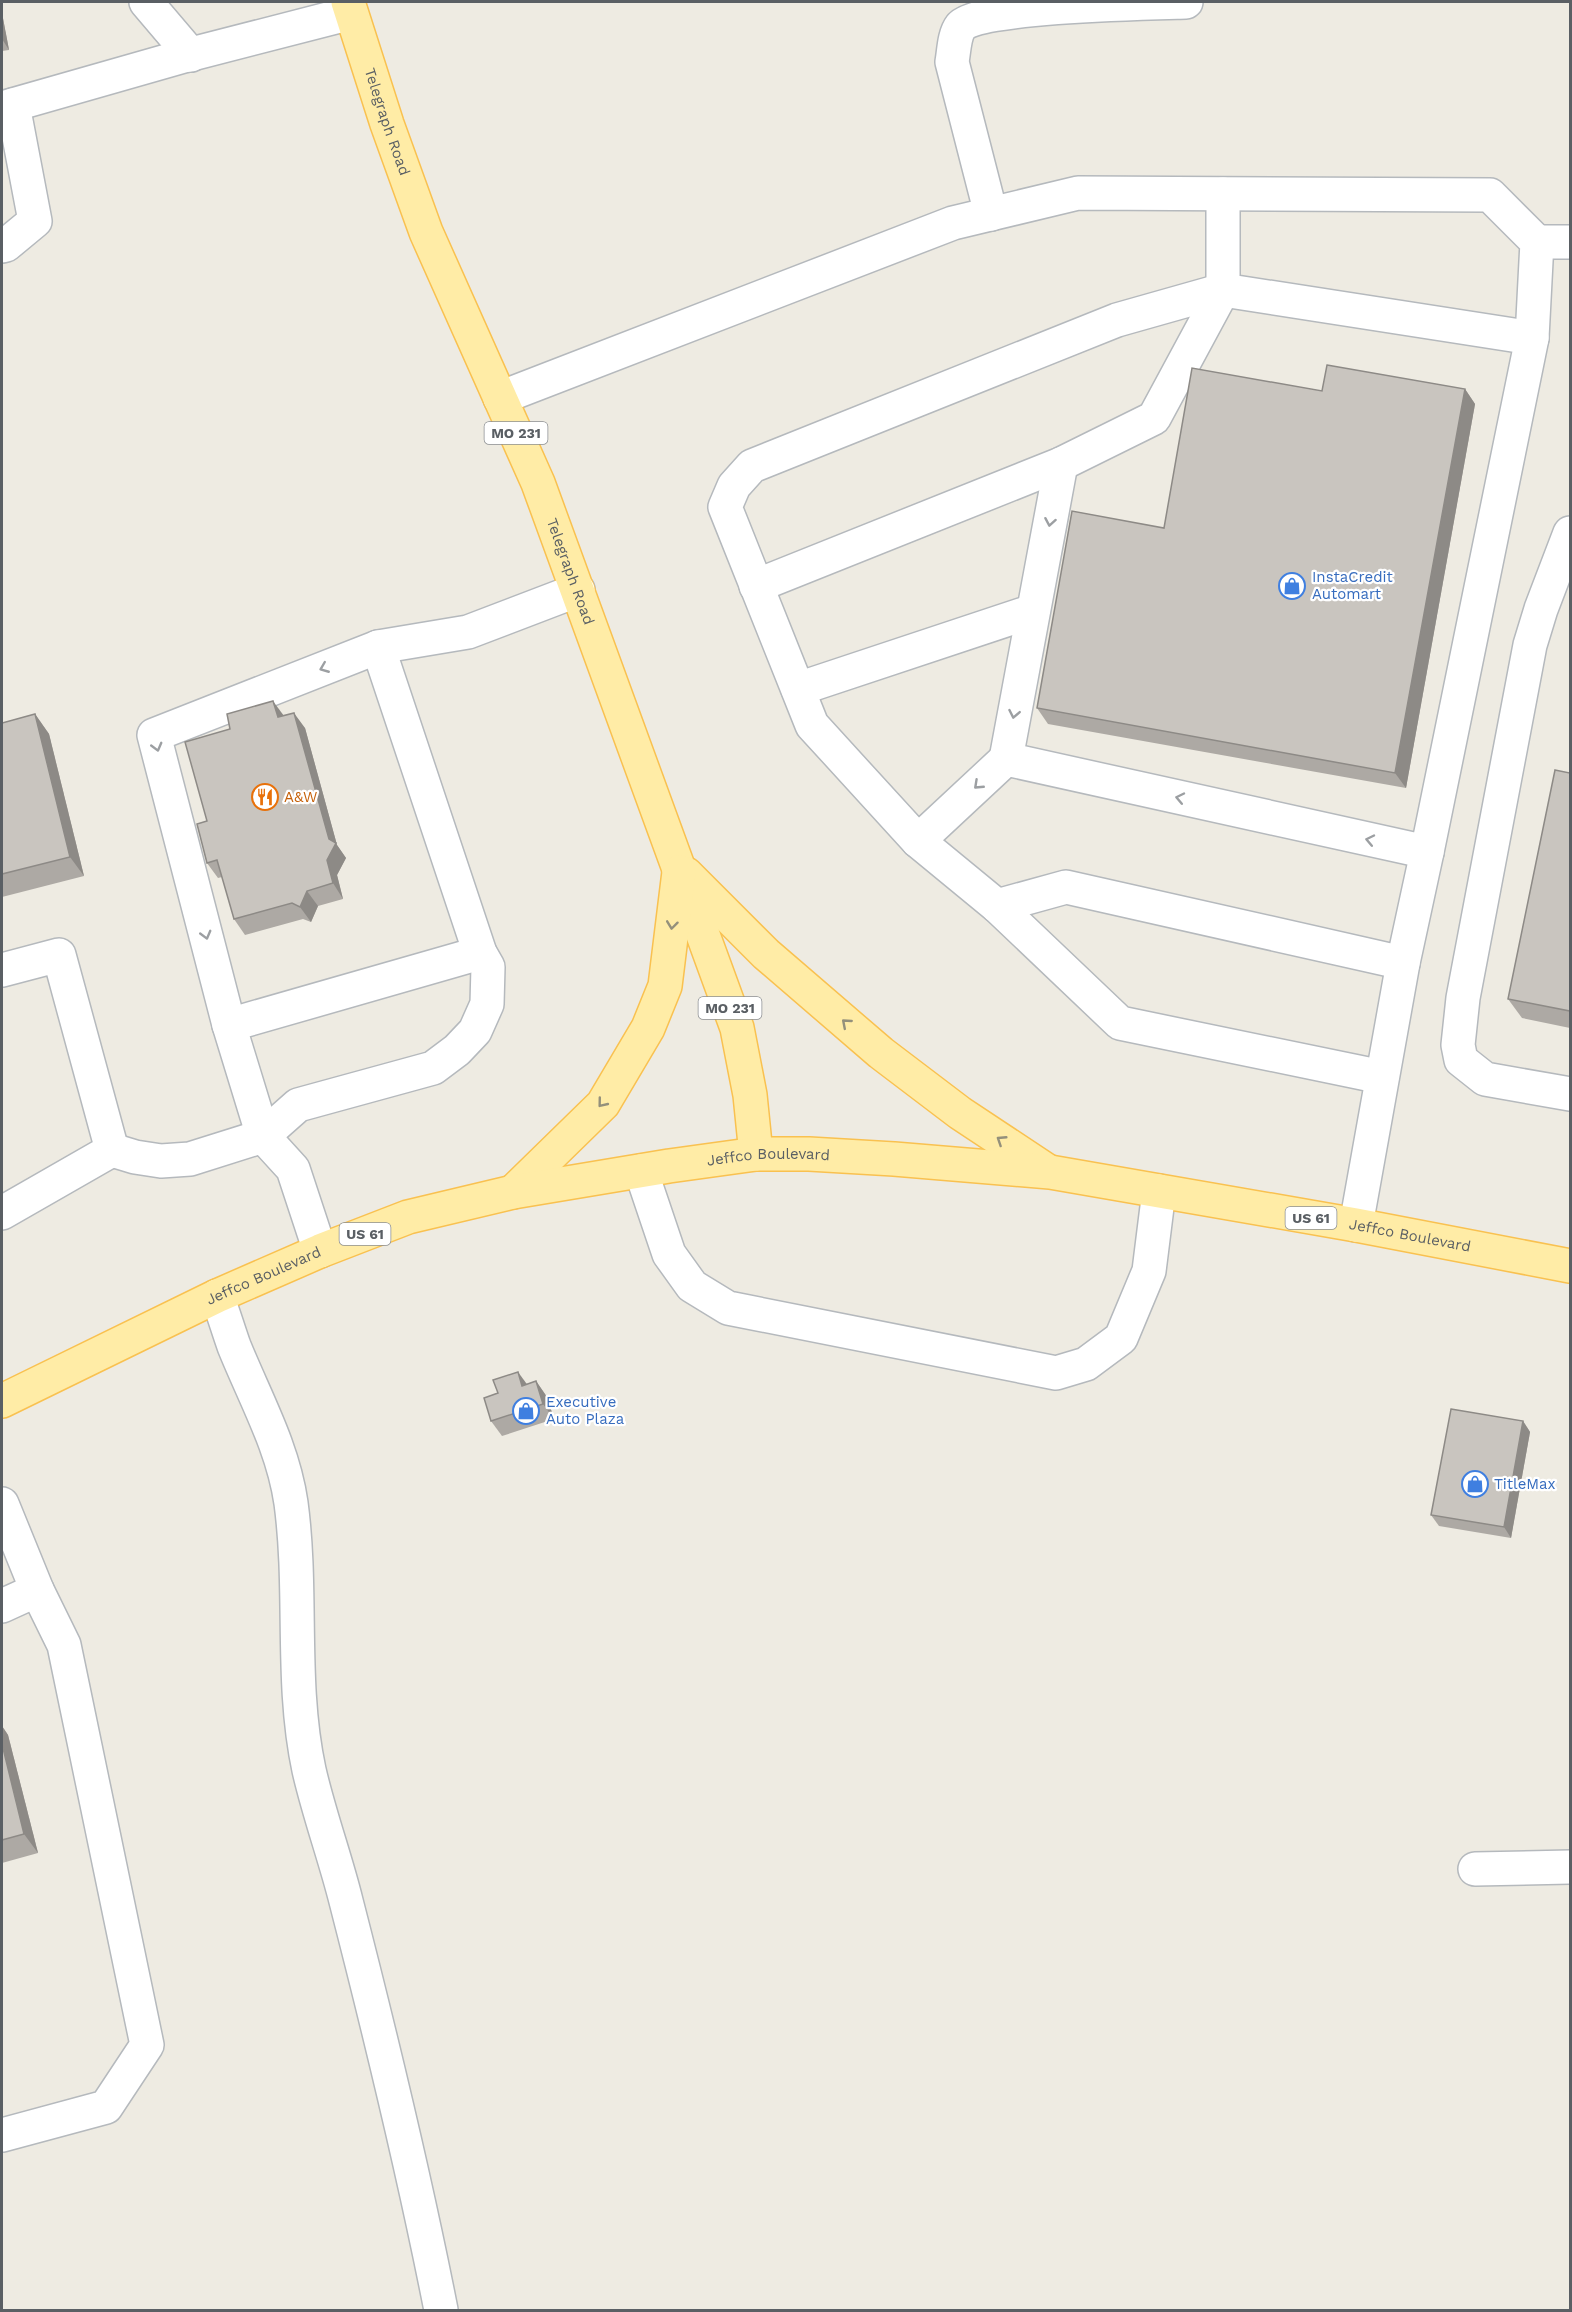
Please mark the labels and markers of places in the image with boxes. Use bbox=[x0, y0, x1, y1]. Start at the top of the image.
place label: InstaCredit Automart bbox=[1312, 568, 1394, 603]
shop icon: InstaCredit Automart bbox=[1277, 571, 1307, 601]
restaurant icon: A&W bbox=[250, 782, 280, 812]
place label: A&W bbox=[284, 788, 317, 806]
place label: Executive Auto Plaza bbox=[546, 1393, 625, 1428]
shop icon: Executive Auto Plaza bbox=[511, 1396, 541, 1426]
shop icon: TitleMax bbox=[1460, 1469, 1490, 1499]
place label: TitleMax bbox=[1494, 1475, 1555, 1493]

